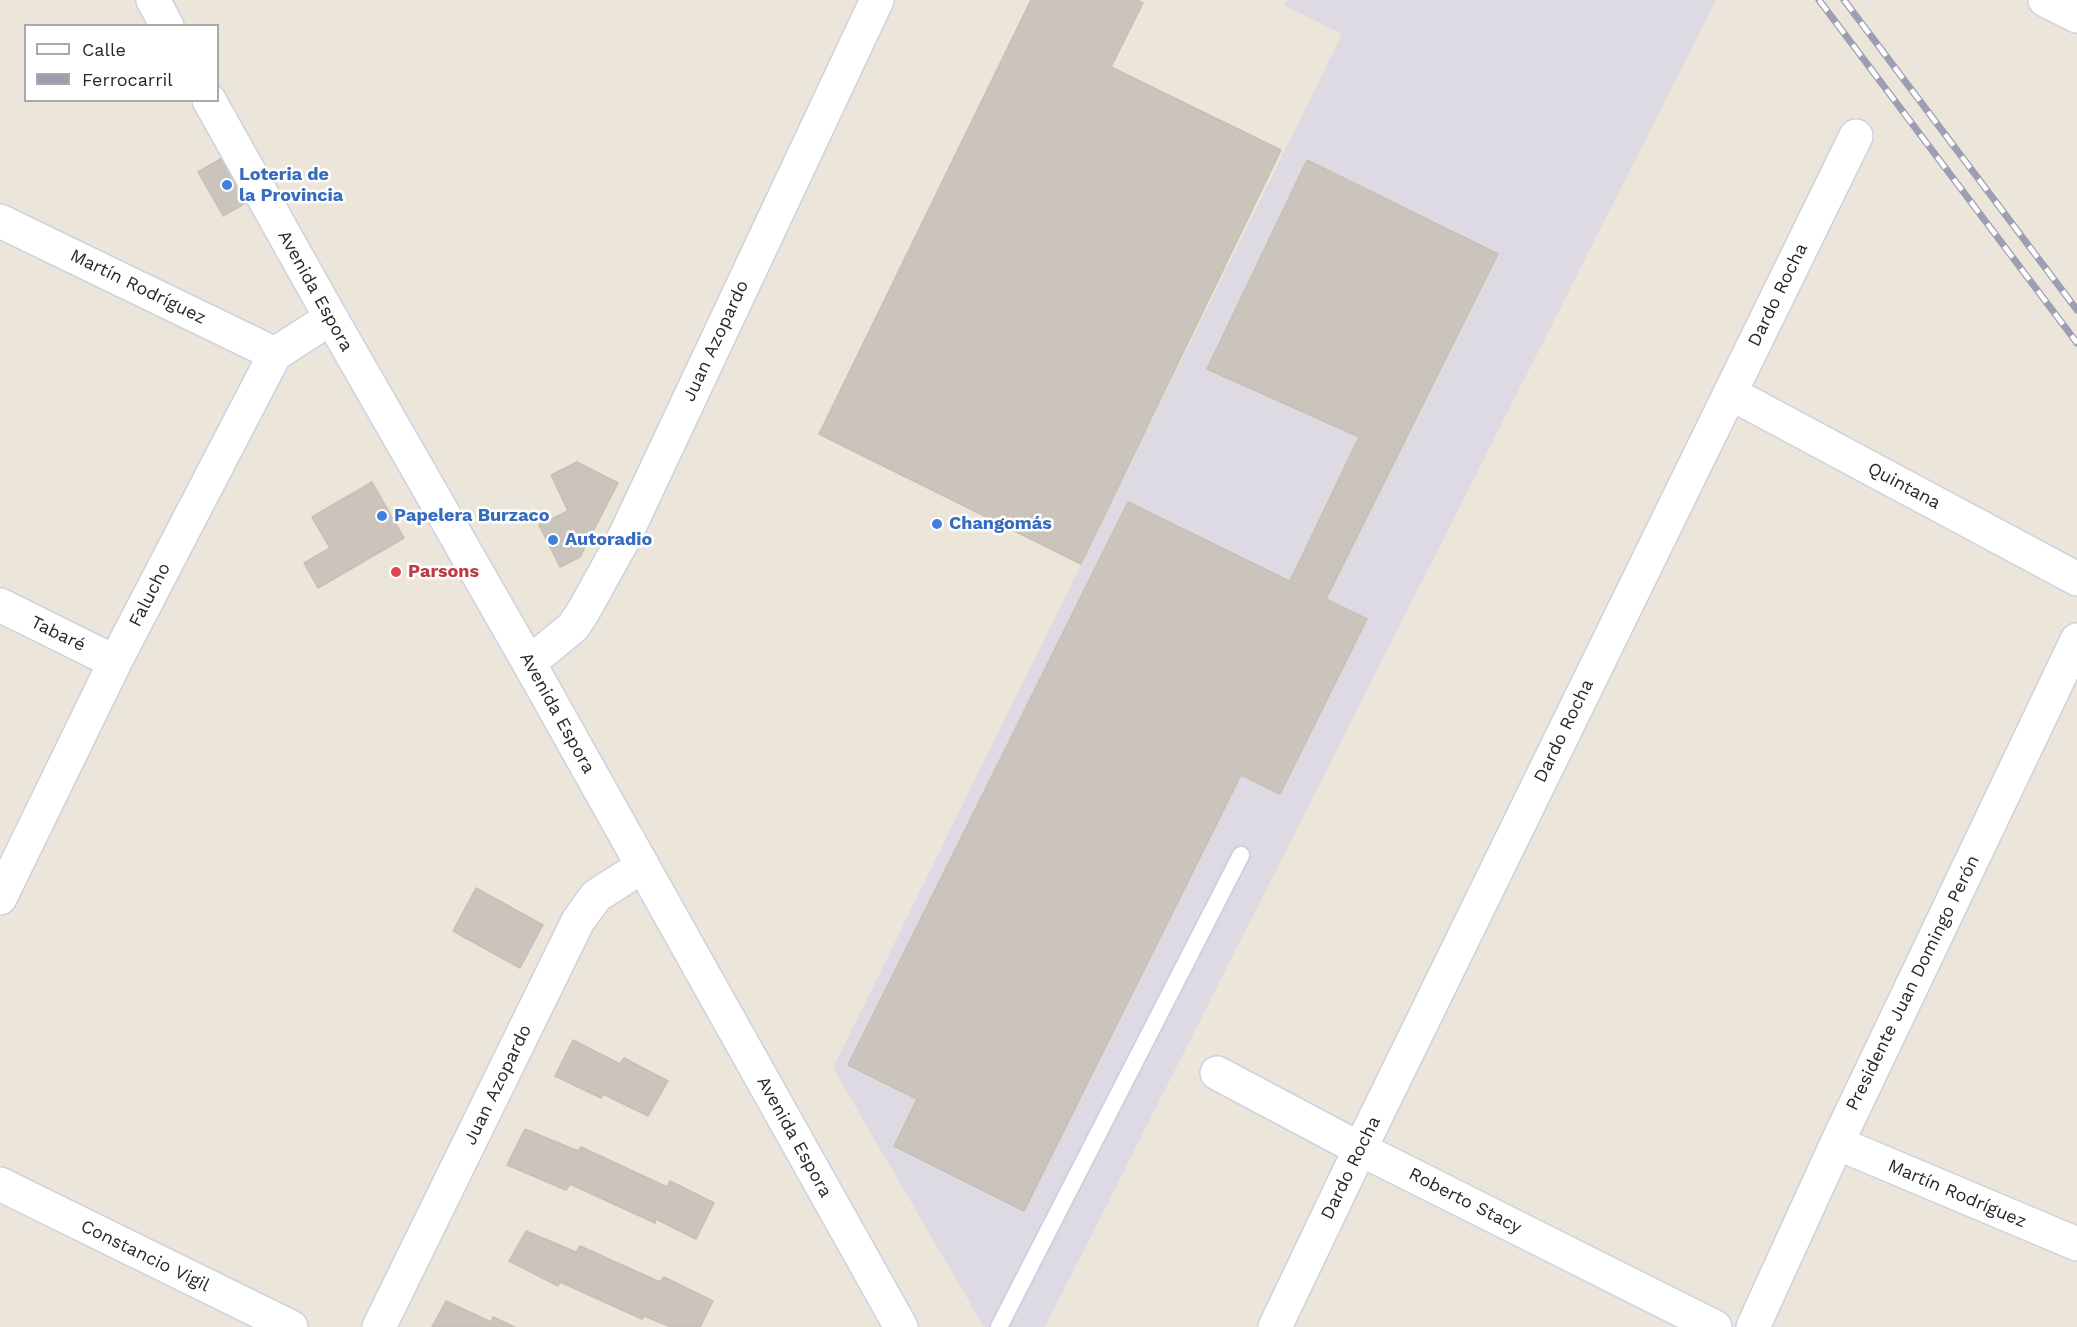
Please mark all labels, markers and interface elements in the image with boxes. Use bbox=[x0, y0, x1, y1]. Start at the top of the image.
legend bbox=[24, 24, 219, 102]
text: Calle bbox=[82, 39, 126, 60]
text: Ferrocarril bbox=[82, 69, 173, 90]
place label: Loteria de la Provincia bbox=[239, 164, 343, 207]
marker: Loteria de la Provincia bbox=[220, 178, 234, 192]
street label: Avenida Espora bbox=[273, 227, 357, 355]
street label: Dardo Rocha bbox=[1744, 240, 1812, 350]
street label: Martín Rodríguez bbox=[67, 245, 209, 329]
street label: Juan Azopardo bbox=[678, 277, 754, 405]
street label: Quintana bbox=[1864, 458, 1944, 514]
place label: Papelera Burzaco bbox=[394, 505, 549, 527]
marker: Papelera Burzaco bbox=[375, 509, 389, 523]
place label: Changomás bbox=[949, 513, 1052, 535]
marker: Changomás bbox=[930, 517, 944, 531]
place label: Autoradio bbox=[565, 529, 652, 551]
marker: Autoradio bbox=[546, 533, 560, 547]
street label: Falucho bbox=[125, 559, 175, 631]
place label: Parsons bbox=[408, 561, 479, 583]
marker: Parsons bbox=[389, 565, 403, 579]
street label: Tabaré bbox=[27, 612, 89, 656]
street label: Avenida Espora bbox=[515, 649, 599, 777]
street label: Dardo Rocha bbox=[1530, 676, 1598, 786]
street label: Presidente Juan Domingo Perón bbox=[1842, 852, 1984, 1114]
street label: Juan Azopardo bbox=[459, 1021, 537, 1149]
street label: Avenida Espora bbox=[752, 1073, 836, 1201]
street label: Dardo Rocha bbox=[1317, 1113, 1385, 1223]
street label: Martín Rodríguez bbox=[1884, 1155, 2030, 1233]
street label: Roberto Stacy bbox=[1405, 1163, 1525, 1239]
street label: Constancio Vigil bbox=[77, 1215, 213, 1297]

